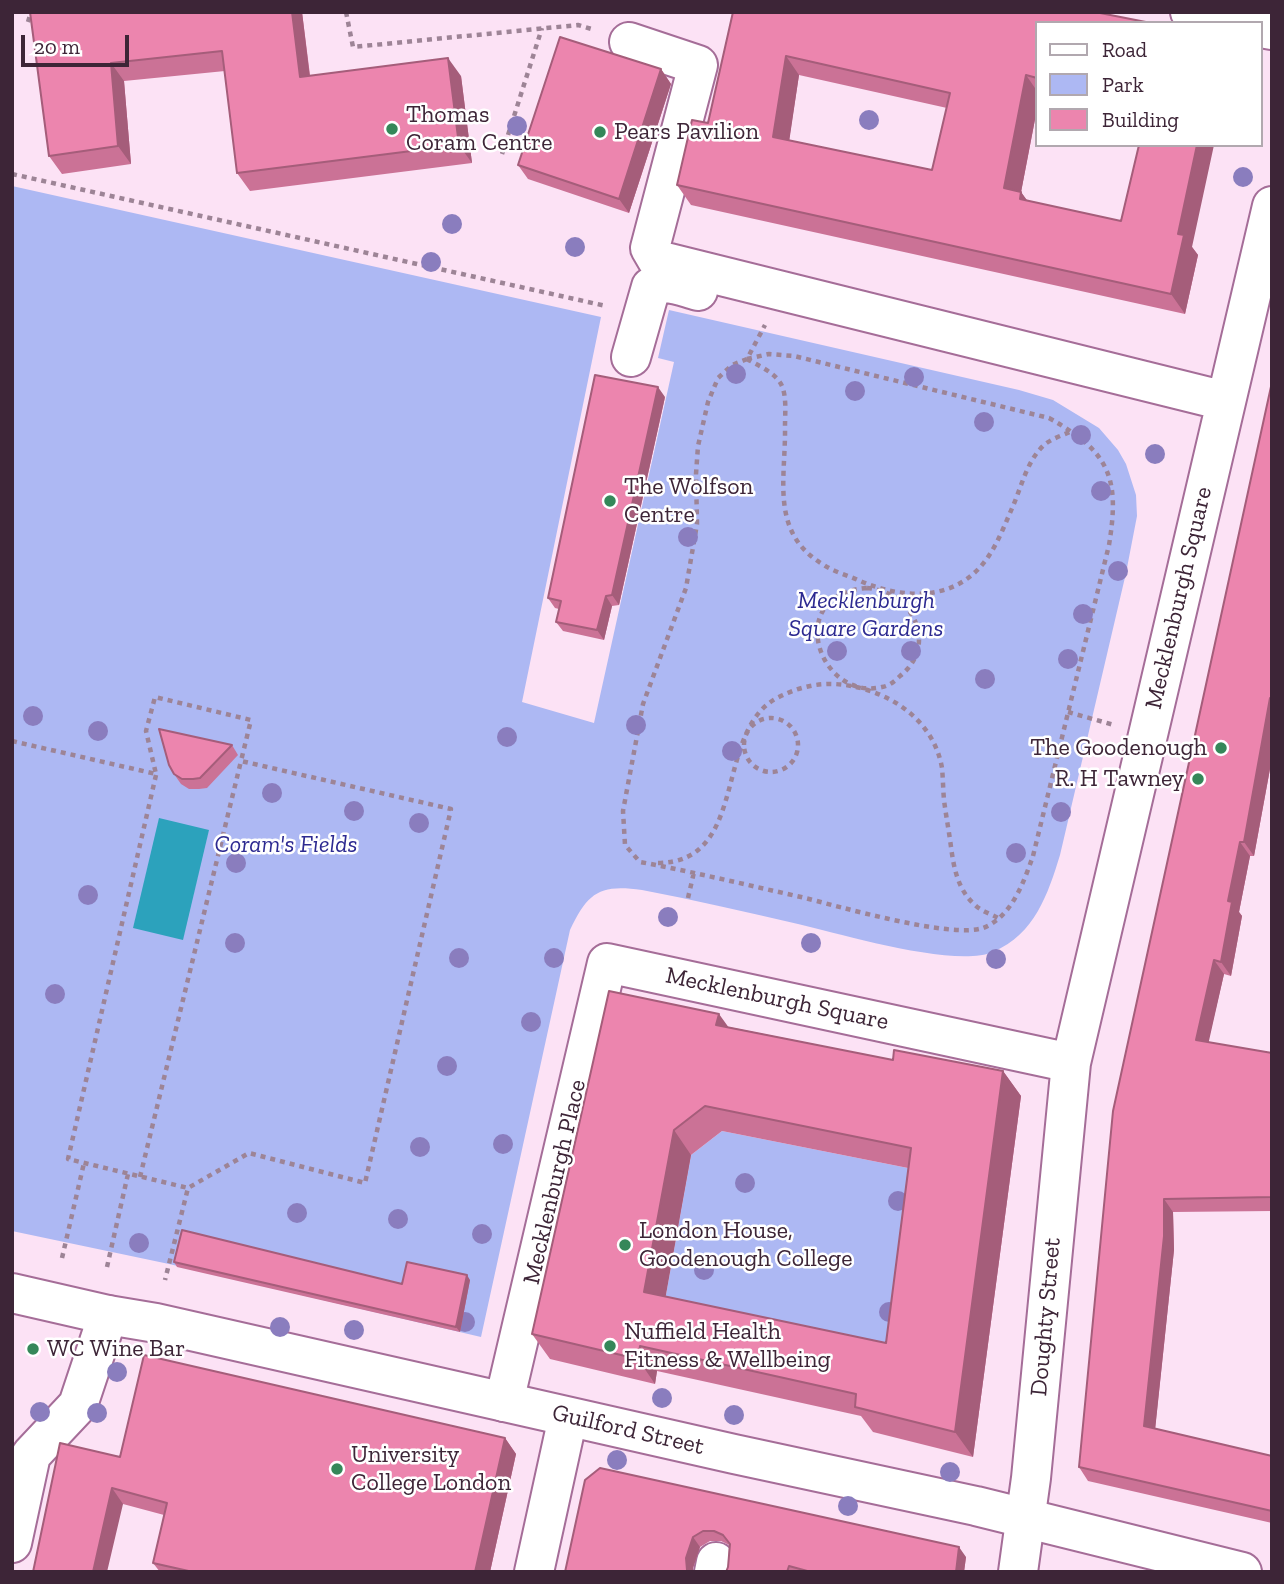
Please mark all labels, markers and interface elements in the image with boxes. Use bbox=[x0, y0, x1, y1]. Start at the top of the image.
scale bar bbox=[24, 21, 133, 65]
legend bbox=[1036, 21, 1263, 147]
text: 20 m bbox=[34, 34, 80, 59]
text: Road bbox=[1102, 37, 1147, 62]
text: Park bbox=[1102, 72, 1144, 97]
place label: Thomas Coram Centre bbox=[406, 101, 552, 157]
text: Building bbox=[1102, 107, 1179, 132]
place label: Pears Pavilion bbox=[614, 118, 759, 146]
marker: Thomas Coram Centre bbox=[384, 121, 400, 137]
marker: Pears Pavilion bbox=[592, 124, 608, 140]
place label: The Wolfson Centre bbox=[624, 473, 753, 529]
street label: Mecklenburgh Square bbox=[1139, 484, 1219, 712]
marker: The Wolfson Centre bbox=[602, 493, 618, 509]
park label: Mecklenburgh Square Gardens bbox=[789, 587, 943, 643]
place label: The Goodenough bbox=[1030, 734, 1207, 762]
marker: The Goodenough bbox=[1213, 740, 1229, 756]
place label: R. H Tawney bbox=[1055, 765, 1184, 793]
marker: R. H Tawney bbox=[1190, 771, 1206, 787]
park label: Coram's Fields bbox=[215, 831, 357, 859]
street label: Mecklenburgh Square bbox=[663, 961, 891, 1037]
street label: Mecklenburgh Place bbox=[517, 1077, 593, 1287]
place label: London House, Goodenough College bbox=[639, 1217, 853, 1273]
street label: Doughty Street bbox=[1025, 1236, 1067, 1398]
marker: London House, Goodenough College bbox=[617, 1237, 633, 1253]
place label: Nuffield Health Fitness & Wellbeing bbox=[624, 1318, 831, 1374]
place label: WC Wine Bar bbox=[47, 1335, 185, 1363]
marker: Nuffield Health Fitness & Wellbeing bbox=[602, 1338, 618, 1354]
marker: WC Wine Bar bbox=[25, 1341, 41, 1357]
street label: Guilford Street bbox=[549, 1399, 707, 1461]
place label: University College London bbox=[351, 1441, 511, 1497]
marker: University College London bbox=[329, 1461, 345, 1477]

